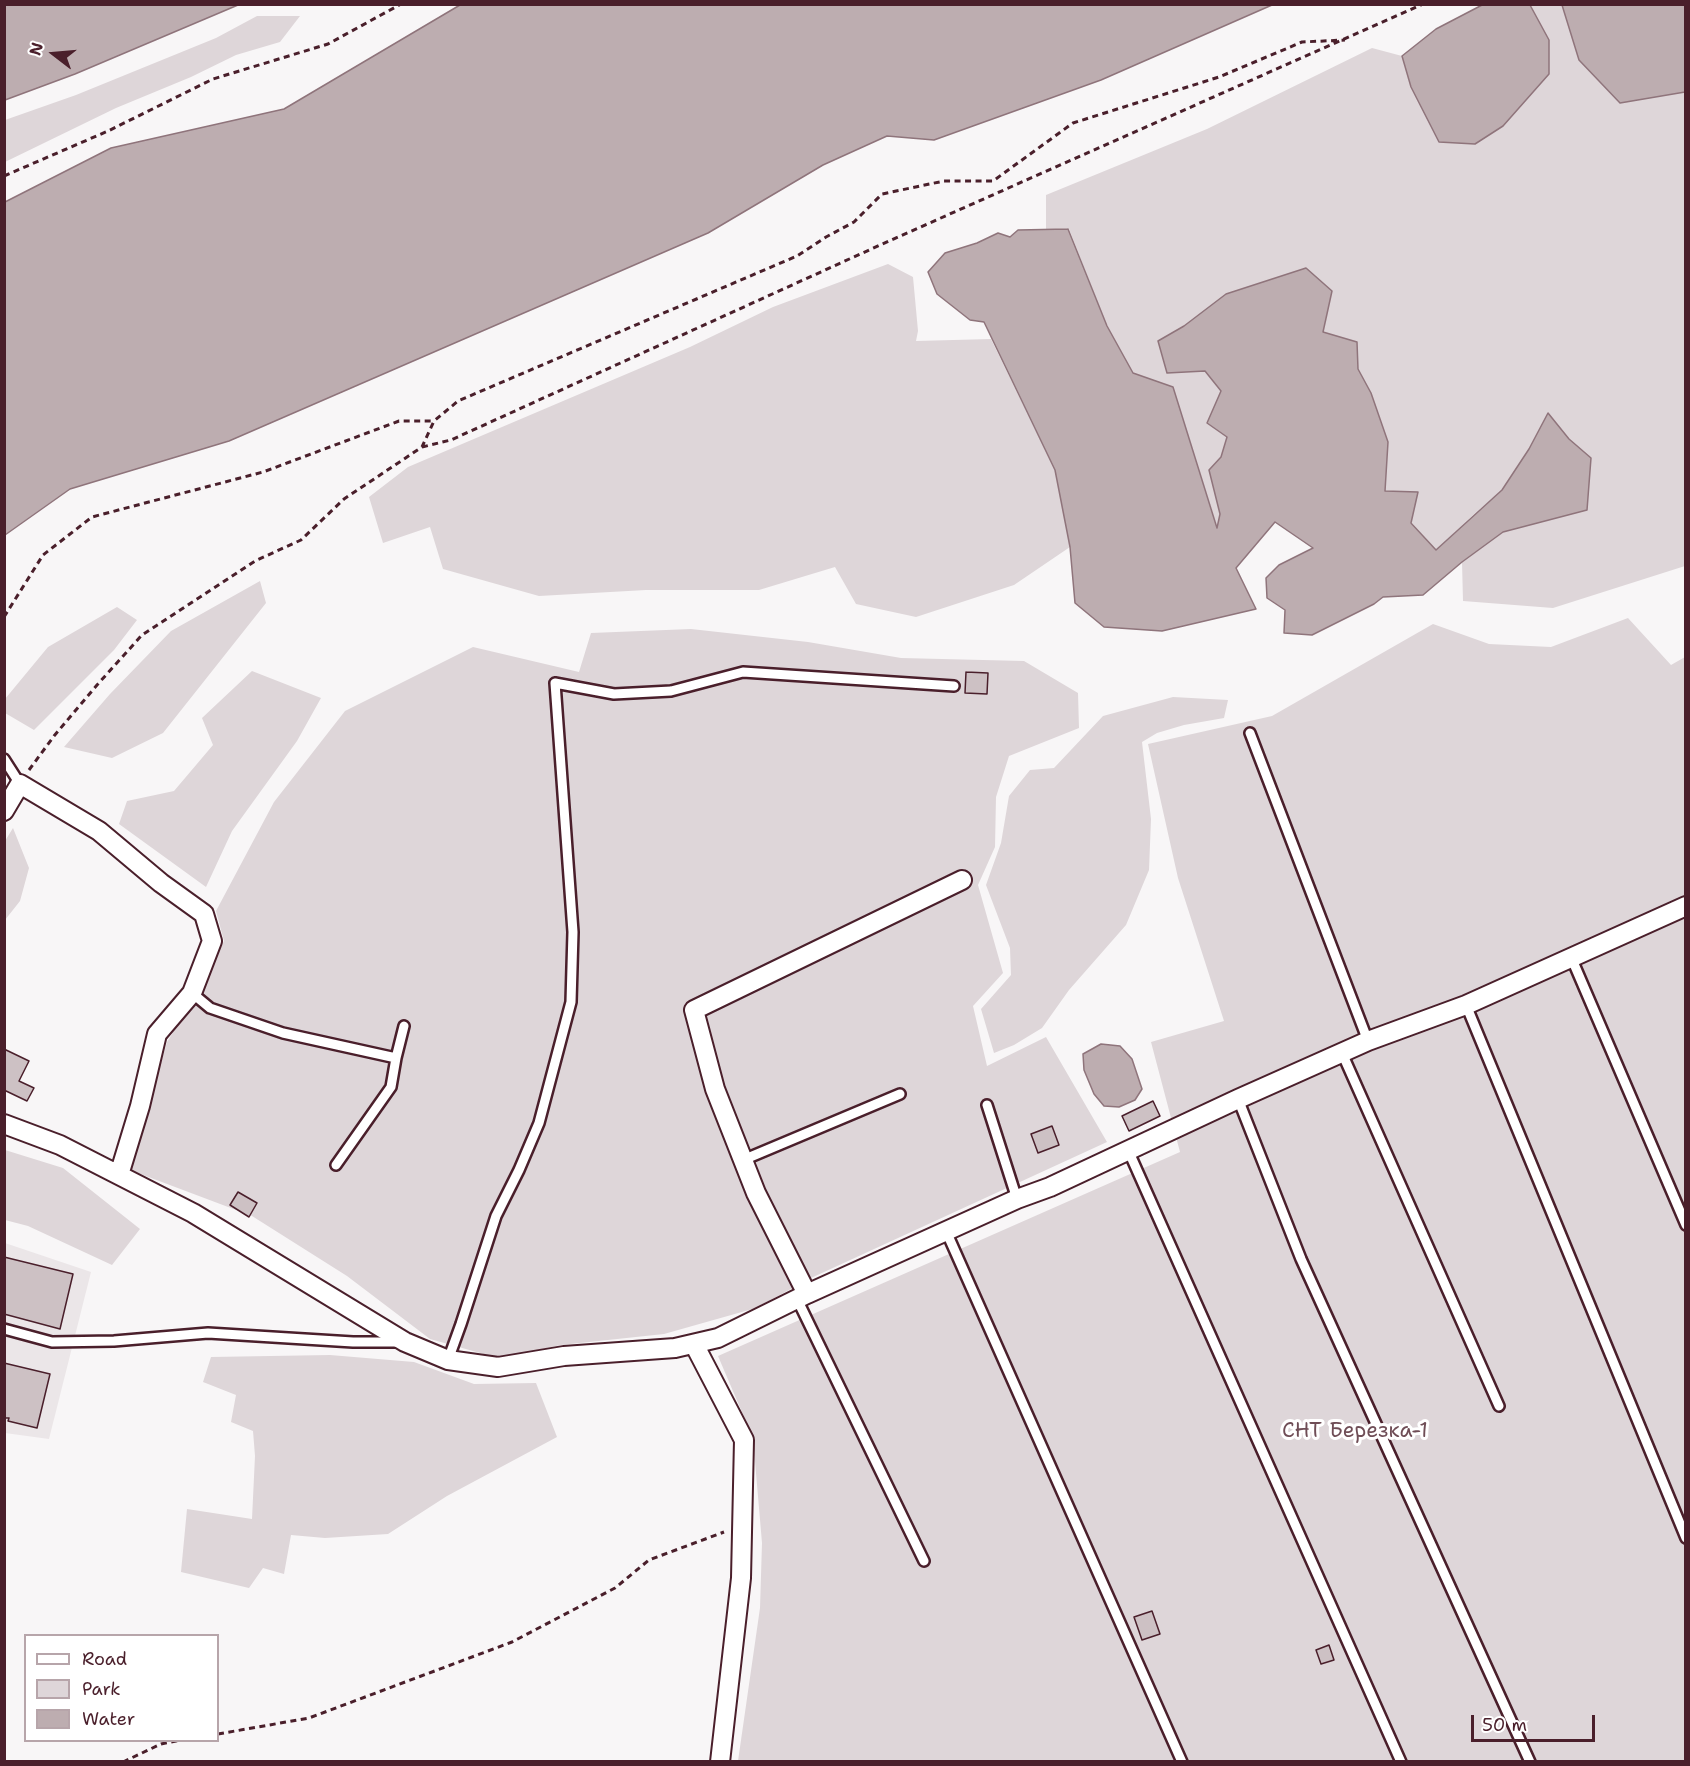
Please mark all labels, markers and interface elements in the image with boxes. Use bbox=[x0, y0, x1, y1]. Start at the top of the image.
north arrow bbox=[24, 24, 84, 84]
text: N bbox=[24, 40, 48, 58]
park label: СНТ Березка-1 bbox=[1282, 1419, 1428, 1445]
legend bbox=[24, 1634, 219, 1742]
text: Road bbox=[82, 1647, 127, 1671]
text: Park bbox=[82, 1677, 121, 1701]
scale bar bbox=[1474, 1703, 1598, 1741]
text: Water bbox=[82, 1707, 135, 1731]
text: 50 m bbox=[1482, 1713, 1527, 1737]

